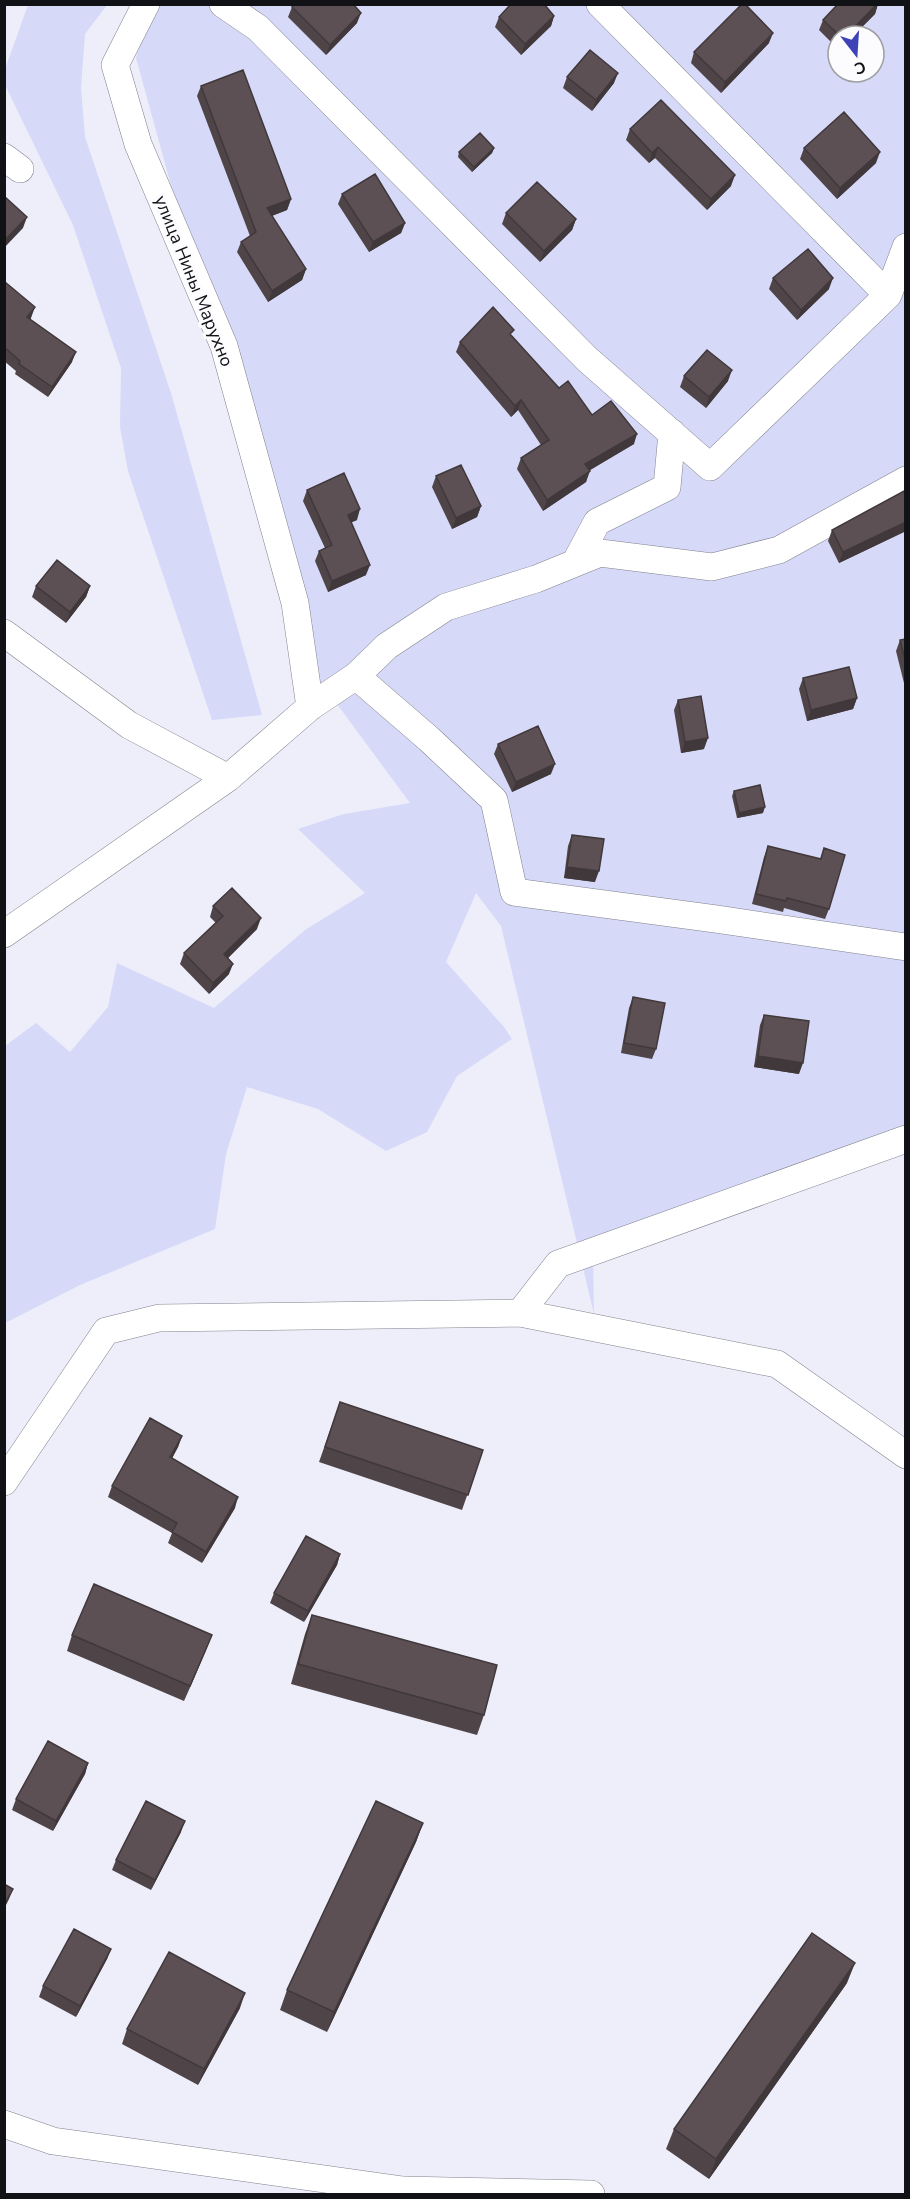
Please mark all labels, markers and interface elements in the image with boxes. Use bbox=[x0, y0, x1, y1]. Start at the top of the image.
north arrow bbox=[826, 24, 886, 84]
text: С bbox=[852, 55, 869, 80]
street label: улица Нины Марухно bbox=[149, 192, 239, 370]

